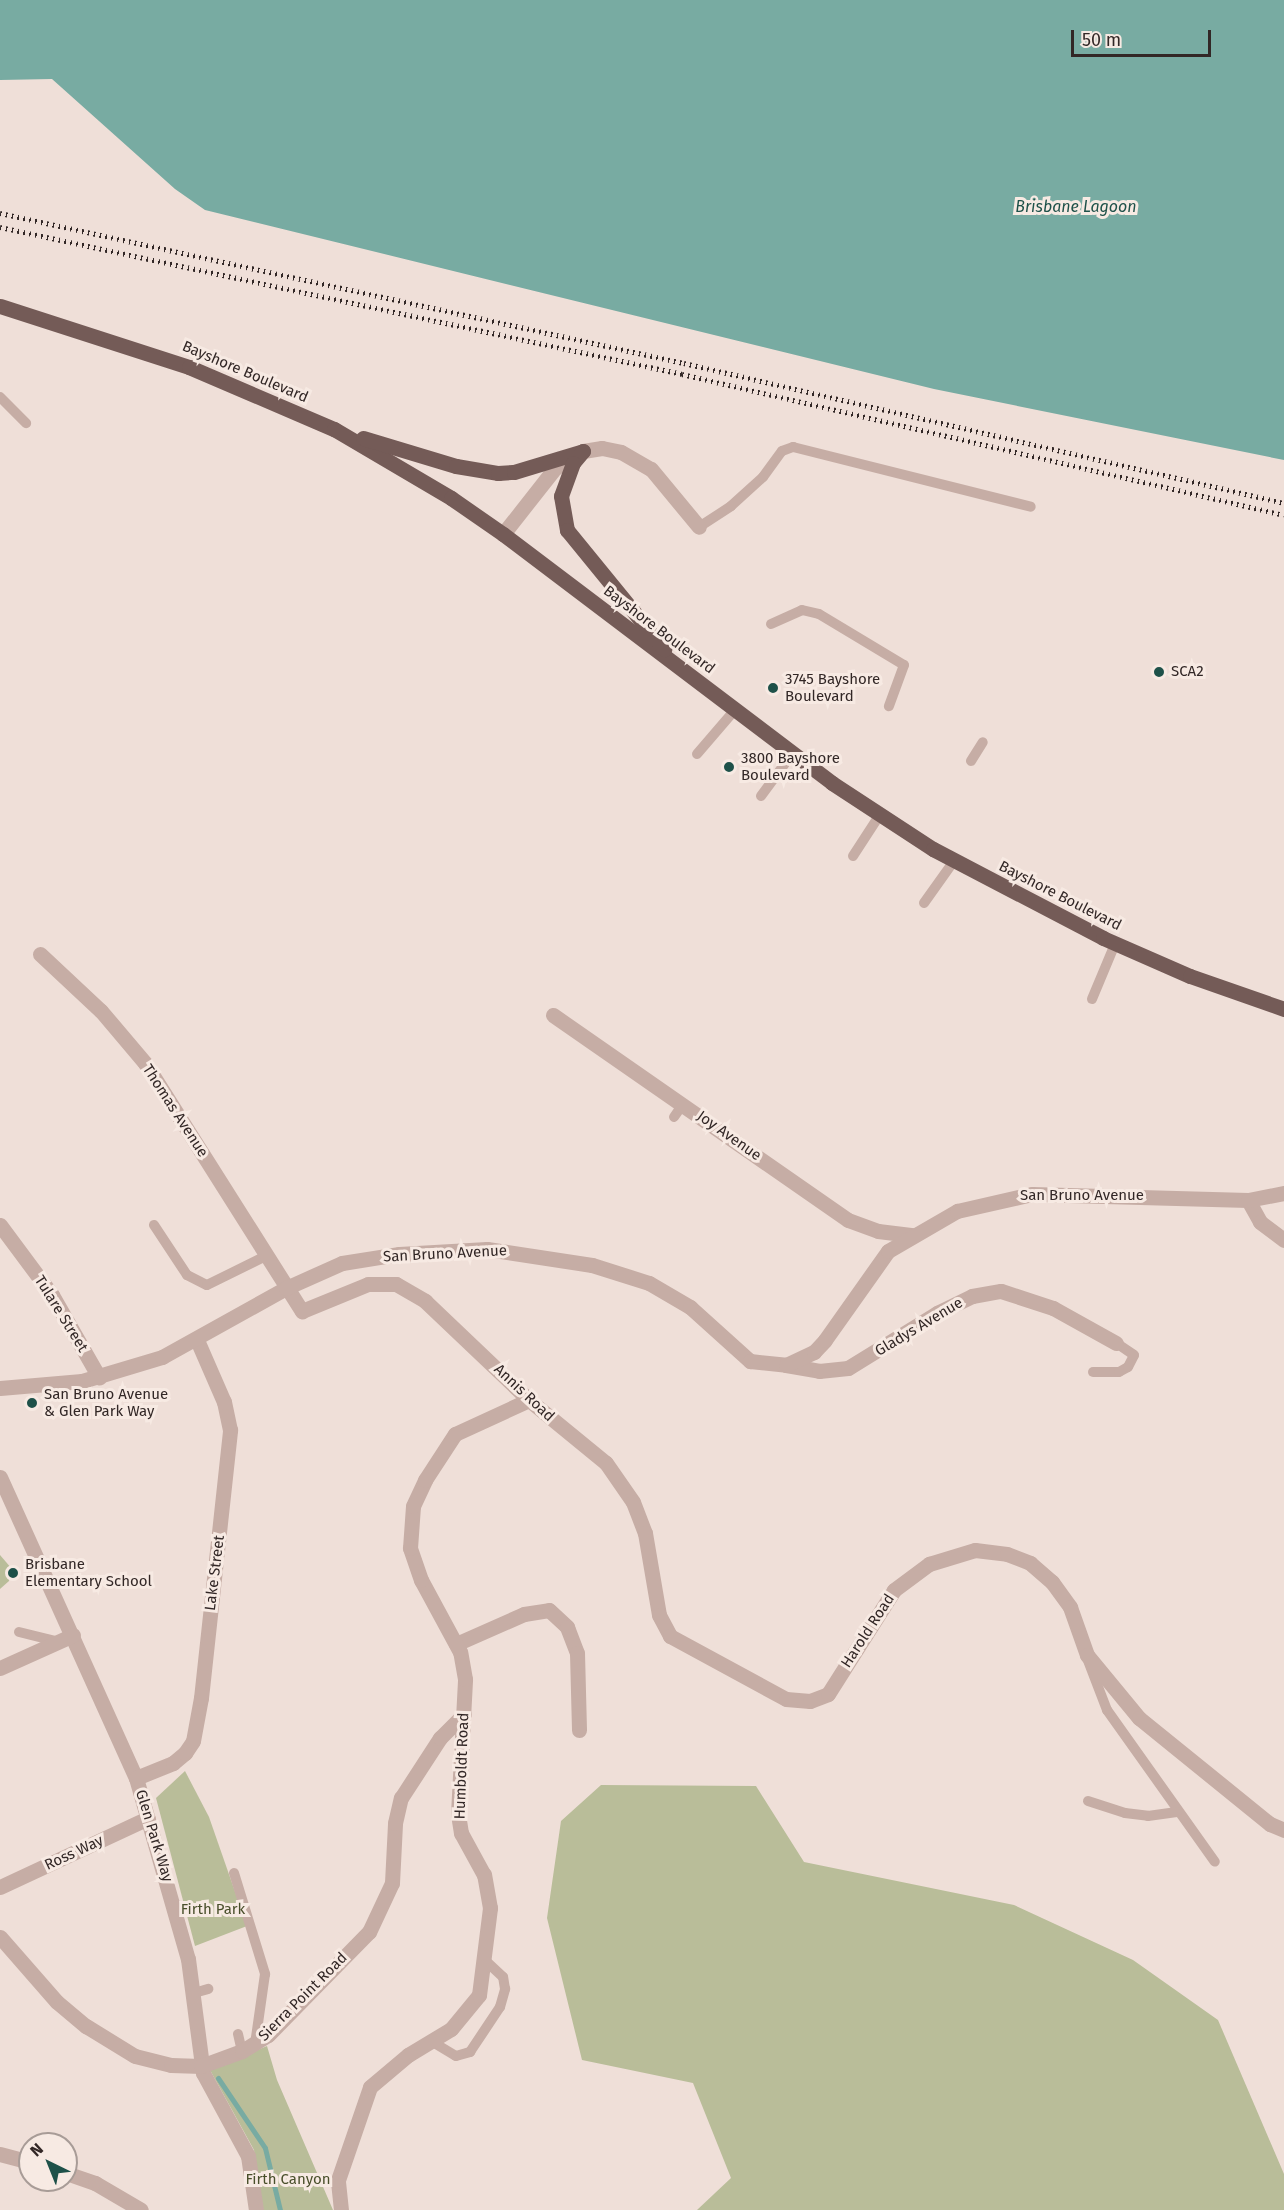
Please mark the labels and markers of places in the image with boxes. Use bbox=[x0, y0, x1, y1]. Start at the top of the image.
place label: SCA2 bbox=[1171, 663, 1204, 681]
marker: SCA2 bbox=[1152, 665, 1166, 679]
place label: 3745 Bayshore Boulevard bbox=[785, 670, 880, 705]
marker: 3745 Bayshore Boulevard bbox=[766, 681, 780, 695]
place label: 3800 Bayshore Boulevard bbox=[741, 749, 840, 784]
marker: 3800 Bayshore Boulevard bbox=[722, 760, 736, 774]
place label: San Bruno Avenue & Glen Park Way bbox=[44, 1385, 168, 1420]
marker: San Bruno Avenue & Glen Park Way bbox=[25, 1396, 39, 1410]
place label: Brisbane Elementary School bbox=[25, 1555, 152, 1590]
marker: Brisbane Elementary School bbox=[6, 1566, 20, 1580]

